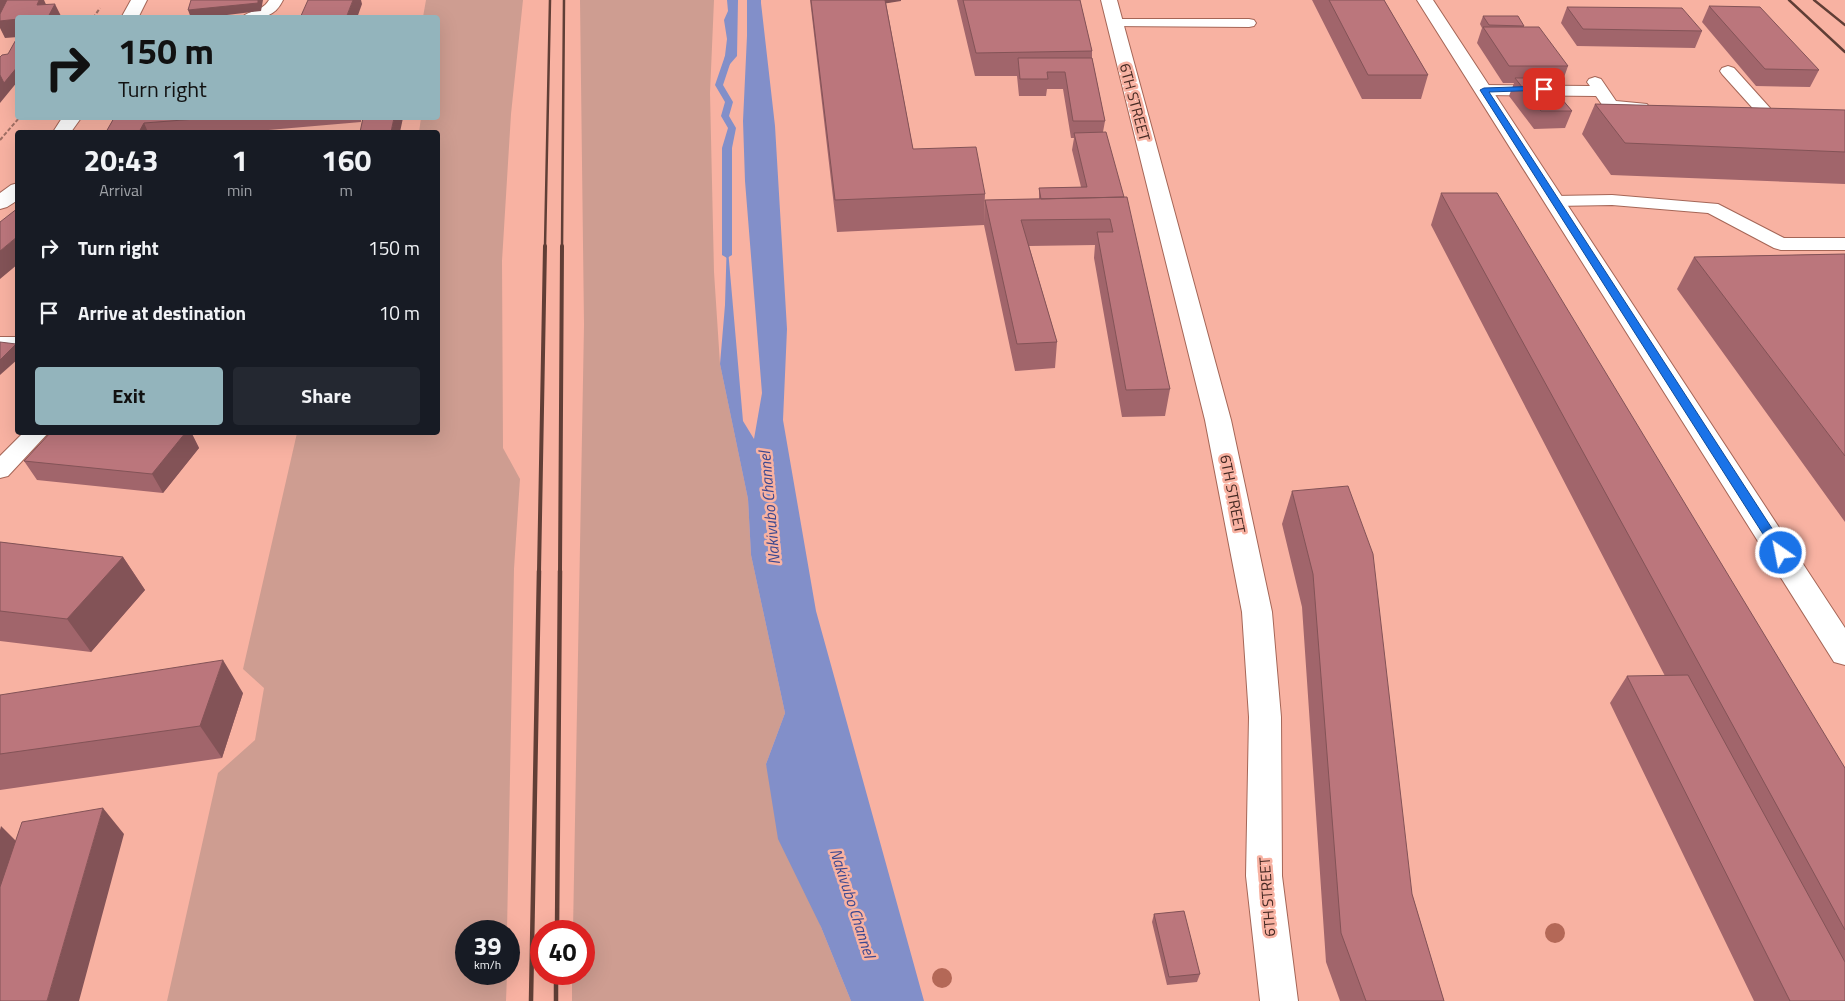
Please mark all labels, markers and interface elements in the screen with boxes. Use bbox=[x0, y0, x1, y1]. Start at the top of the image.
text: 150 m bbox=[118, 24, 214, 78]
icon: right bbox=[35, 35, 100, 100]
street label: 6TH STREET bbox=[1114, 61, 1156, 143]
pin bbox=[1523, 68, 1565, 110]
text: Turn right bbox=[118, 72, 207, 106]
icon: arrive bbox=[1530, 75, 1558, 103]
text: 20:43 bbox=[84, 137, 158, 183]
text: 1 bbox=[231, 137, 248, 183]
text: 160 bbox=[321, 137, 371, 183]
text: Arrival bbox=[99, 178, 143, 202]
text: min bbox=[227, 178, 252, 202]
text: m bbox=[340, 178, 353, 202]
text: Turn right bbox=[78, 233, 159, 262]
text: 150 m bbox=[368, 233, 420, 262]
icon: right bbox=[35, 234, 63, 262]
text: Arrive at destination bbox=[78, 298, 246, 327]
text: 10 m bbox=[379, 298, 420, 327]
icon: arrive bbox=[35, 299, 63, 327]
button: Exit bbox=[35, 367, 223, 425]
button: Share bbox=[233, 367, 420, 425]
water label: Nakivubo Channel bbox=[752, 449, 786, 566]
street label: 6TH STREET bbox=[1214, 453, 1252, 535]
position arrow bbox=[1754, 526, 1806, 578]
water label: Nakivubo Channel bbox=[824, 845, 882, 962]
street label: 6TH STREET bbox=[1253, 856, 1281, 937]
speed limit sign: 40 bbox=[530, 920, 595, 985]
text: 39 bbox=[473, 927, 502, 965]
text: km/h bbox=[474, 955, 501, 974]

